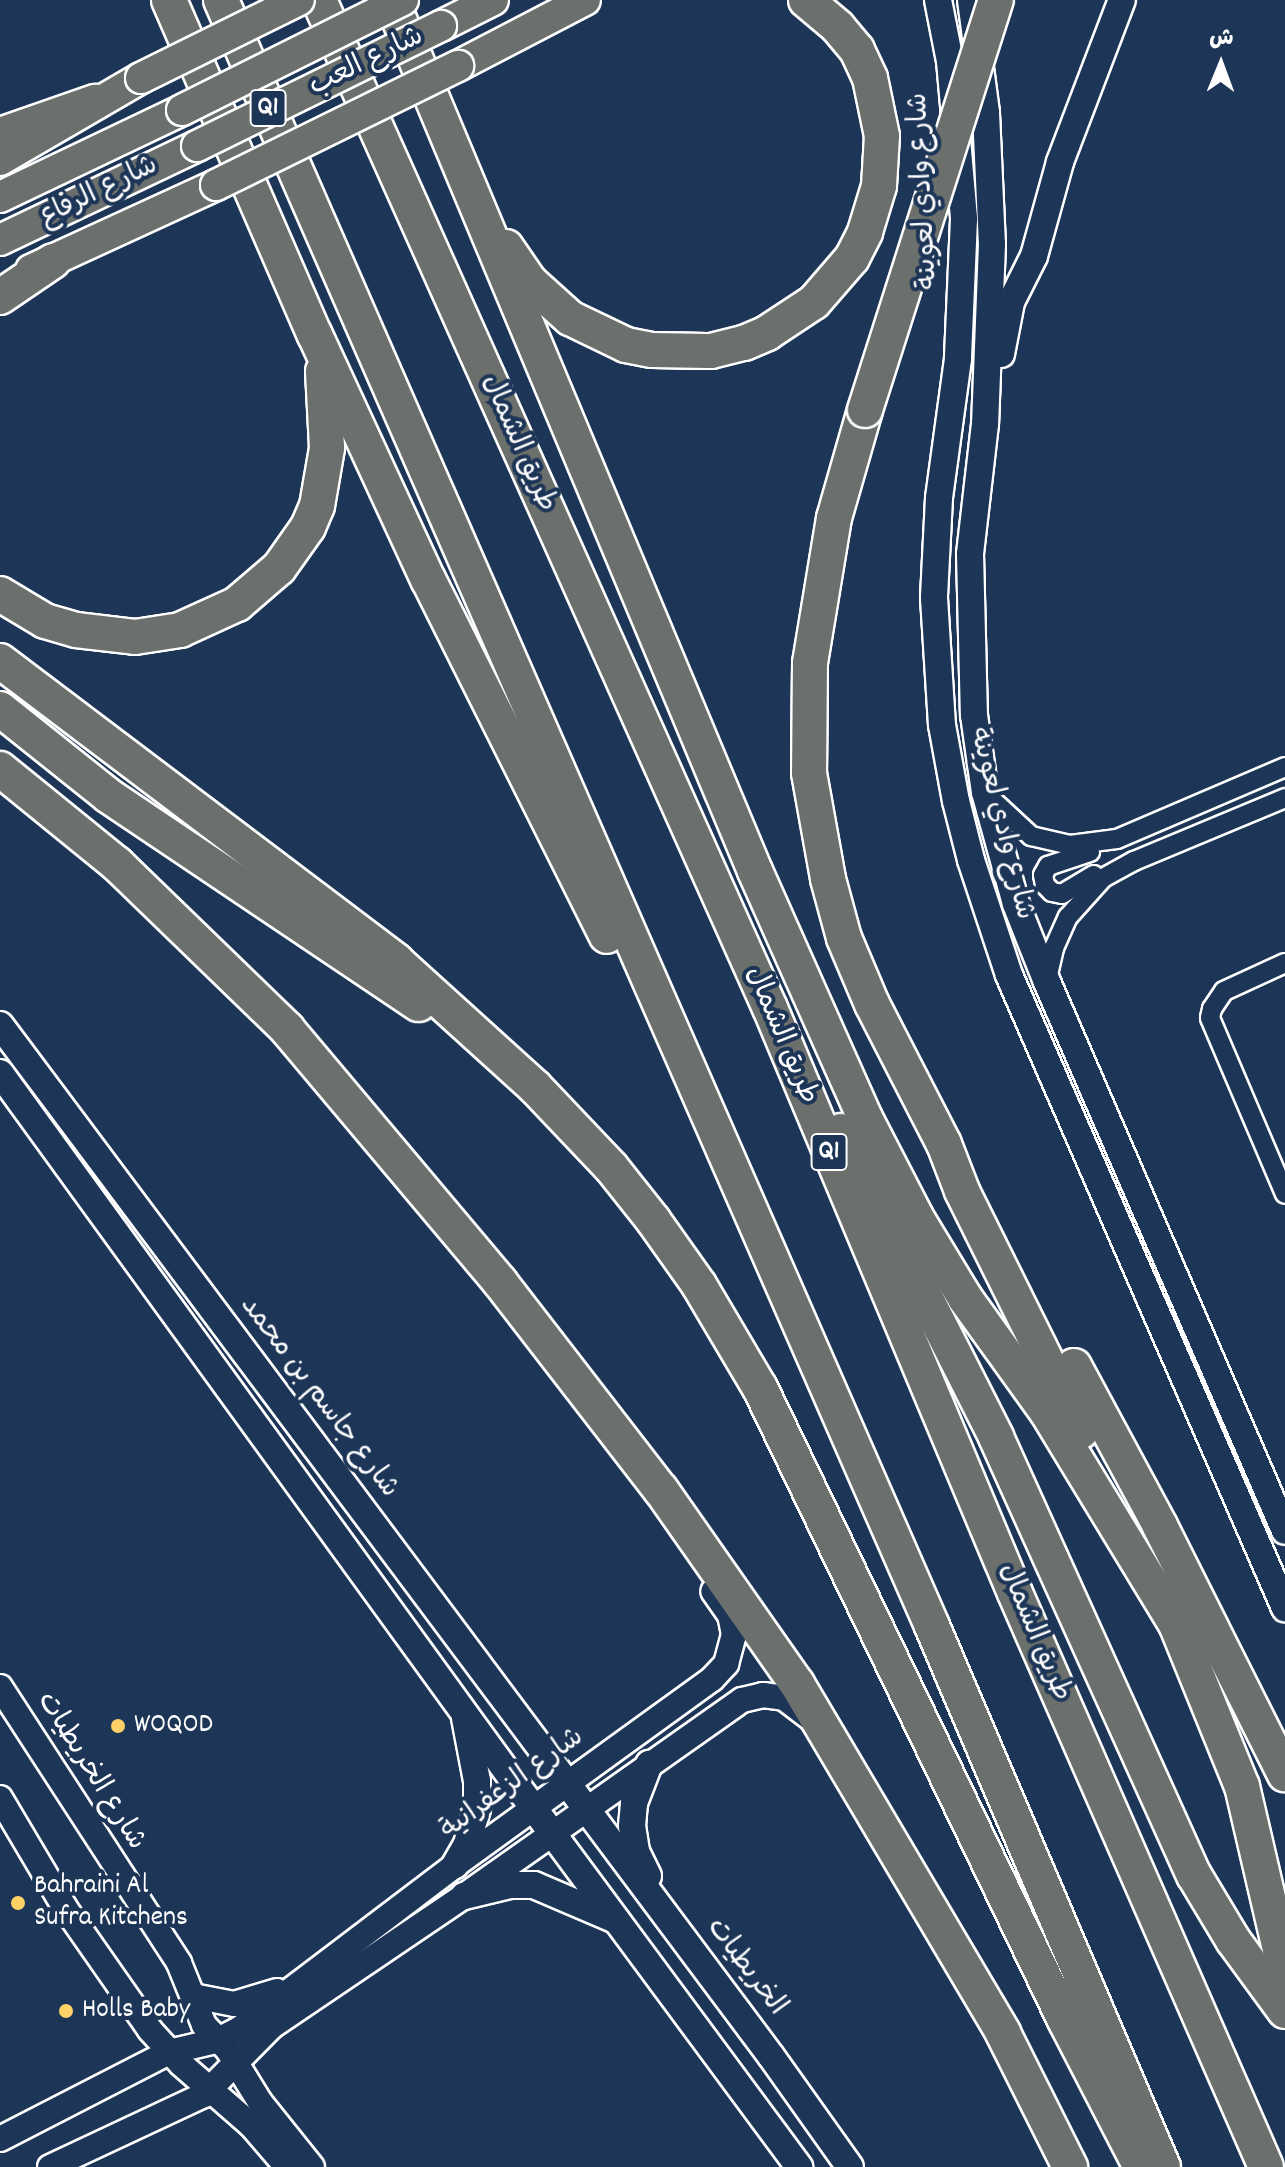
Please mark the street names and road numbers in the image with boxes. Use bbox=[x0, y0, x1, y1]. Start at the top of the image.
street label: شارع العب bbox=[304, 21, 430, 105]
road number: Q1 bbox=[248, 86, 288, 130]
street label: شارع وادي لعوينة bbox=[903, 92, 947, 290]
street label: شارع الرفاع bbox=[34, 150, 164, 236]
street label: طريق الشمال bbox=[472, 370, 562, 518]
street label: شارع وادي لعوينة bbox=[960, 724, 1040, 924]
street label: طريق الشمال bbox=[736, 962, 824, 1110]
road number: Q1 bbox=[809, 1130, 849, 1174]
street label: شارع جاسم بن محمد bbox=[231, 1290, 405, 1506]
street label: طريق الشمال bbox=[989, 1559, 1077, 1707]
street label: شارع الخريطيات bbox=[28, 1687, 152, 1857]
street label: شارع الزعفرانية bbox=[435, 1722, 591, 1848]
street label: الخريطيات bbox=[698, 1913, 792, 2023]

